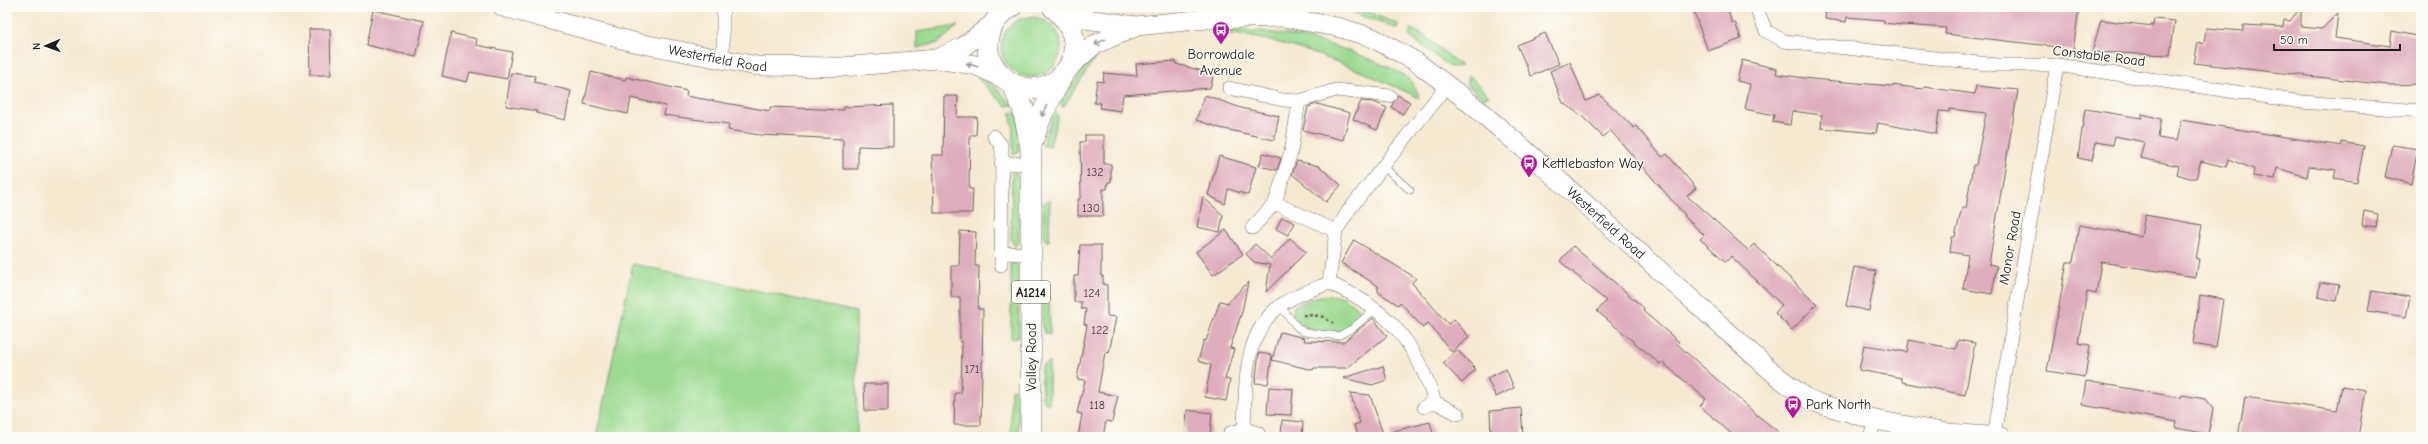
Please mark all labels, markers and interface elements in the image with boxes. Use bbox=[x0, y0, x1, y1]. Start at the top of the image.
bus stop icon: Borrowdale Avenue bbox=[1211, 20, 1231, 45]
north arrow bbox=[26, 26, 66, 66]
scale bar bbox=[2274, 26, 2400, 52]
text: 50 m bbox=[2280, 33, 2308, 47]
one-way arrow bbox=[1095, 39, 1107, 46]
street label: Westerfield Road bbox=[667, 41, 767, 75]
street label: Constable Road bbox=[2052, 42, 2146, 70]
text: N bbox=[30, 43, 43, 50]
place label: Borrowdale Avenue bbox=[1187, 46, 1255, 79]
one-way arrow bbox=[966, 61, 979, 68]
one-way arrow bbox=[1040, 104, 1047, 116]
bus stop icon: Kettlebaston Way bbox=[1519, 153, 1539, 178]
place label: Kettlebaston Way bbox=[1542, 155, 1644, 172]
house number: 132 bbox=[1086, 165, 1104, 179]
street label: Westerfield Road bbox=[1563, 183, 1649, 262]
house number: 130 bbox=[1082, 201, 1100, 215]
street label: Manor Road bbox=[1995, 210, 2025, 286]
road number: A1214 bbox=[1012, 281, 1050, 303]
house number: 124 bbox=[1084, 286, 1101, 300]
street label: Valley Road bbox=[1023, 323, 1040, 391]
house number: 122 bbox=[1091, 323, 1109, 337]
house number: 171 bbox=[964, 362, 980, 376]
bus stop icon: Park North bbox=[1783, 394, 1803, 419]
place label: Park North bbox=[1806, 396, 1871, 413]
house number: 118 bbox=[1089, 398, 1105, 412]

